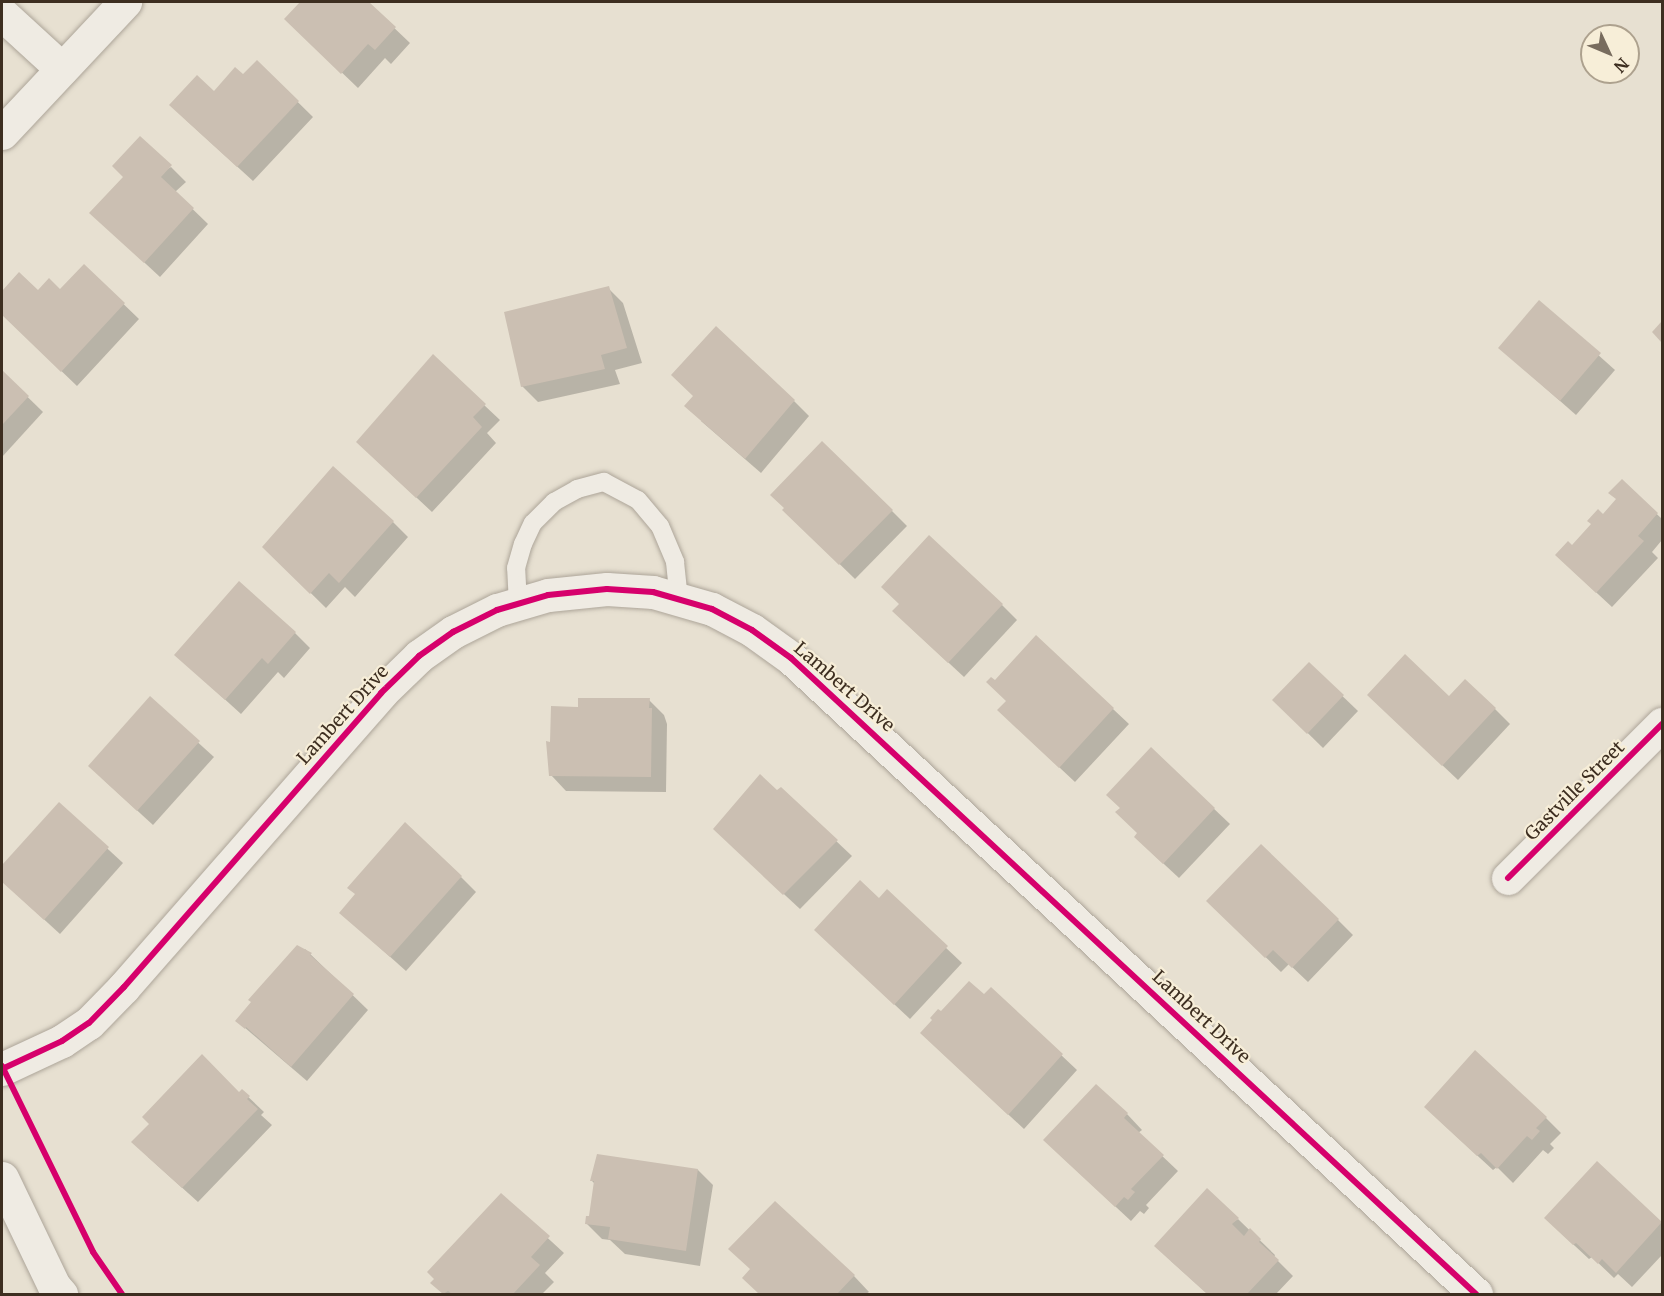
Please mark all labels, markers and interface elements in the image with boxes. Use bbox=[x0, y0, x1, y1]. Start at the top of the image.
north arrow bbox=[1580, 24, 1640, 84]
text: N bbox=[1610, 54, 1633, 77]
street label: Lambert Drive bbox=[789, 638, 899, 736]
street label: Lambert Drive bbox=[293, 661, 393, 769]
street label: Gastville Street bbox=[1521, 737, 1629, 845]
street label: Lambert Drive bbox=[1148, 966, 1254, 1068]

